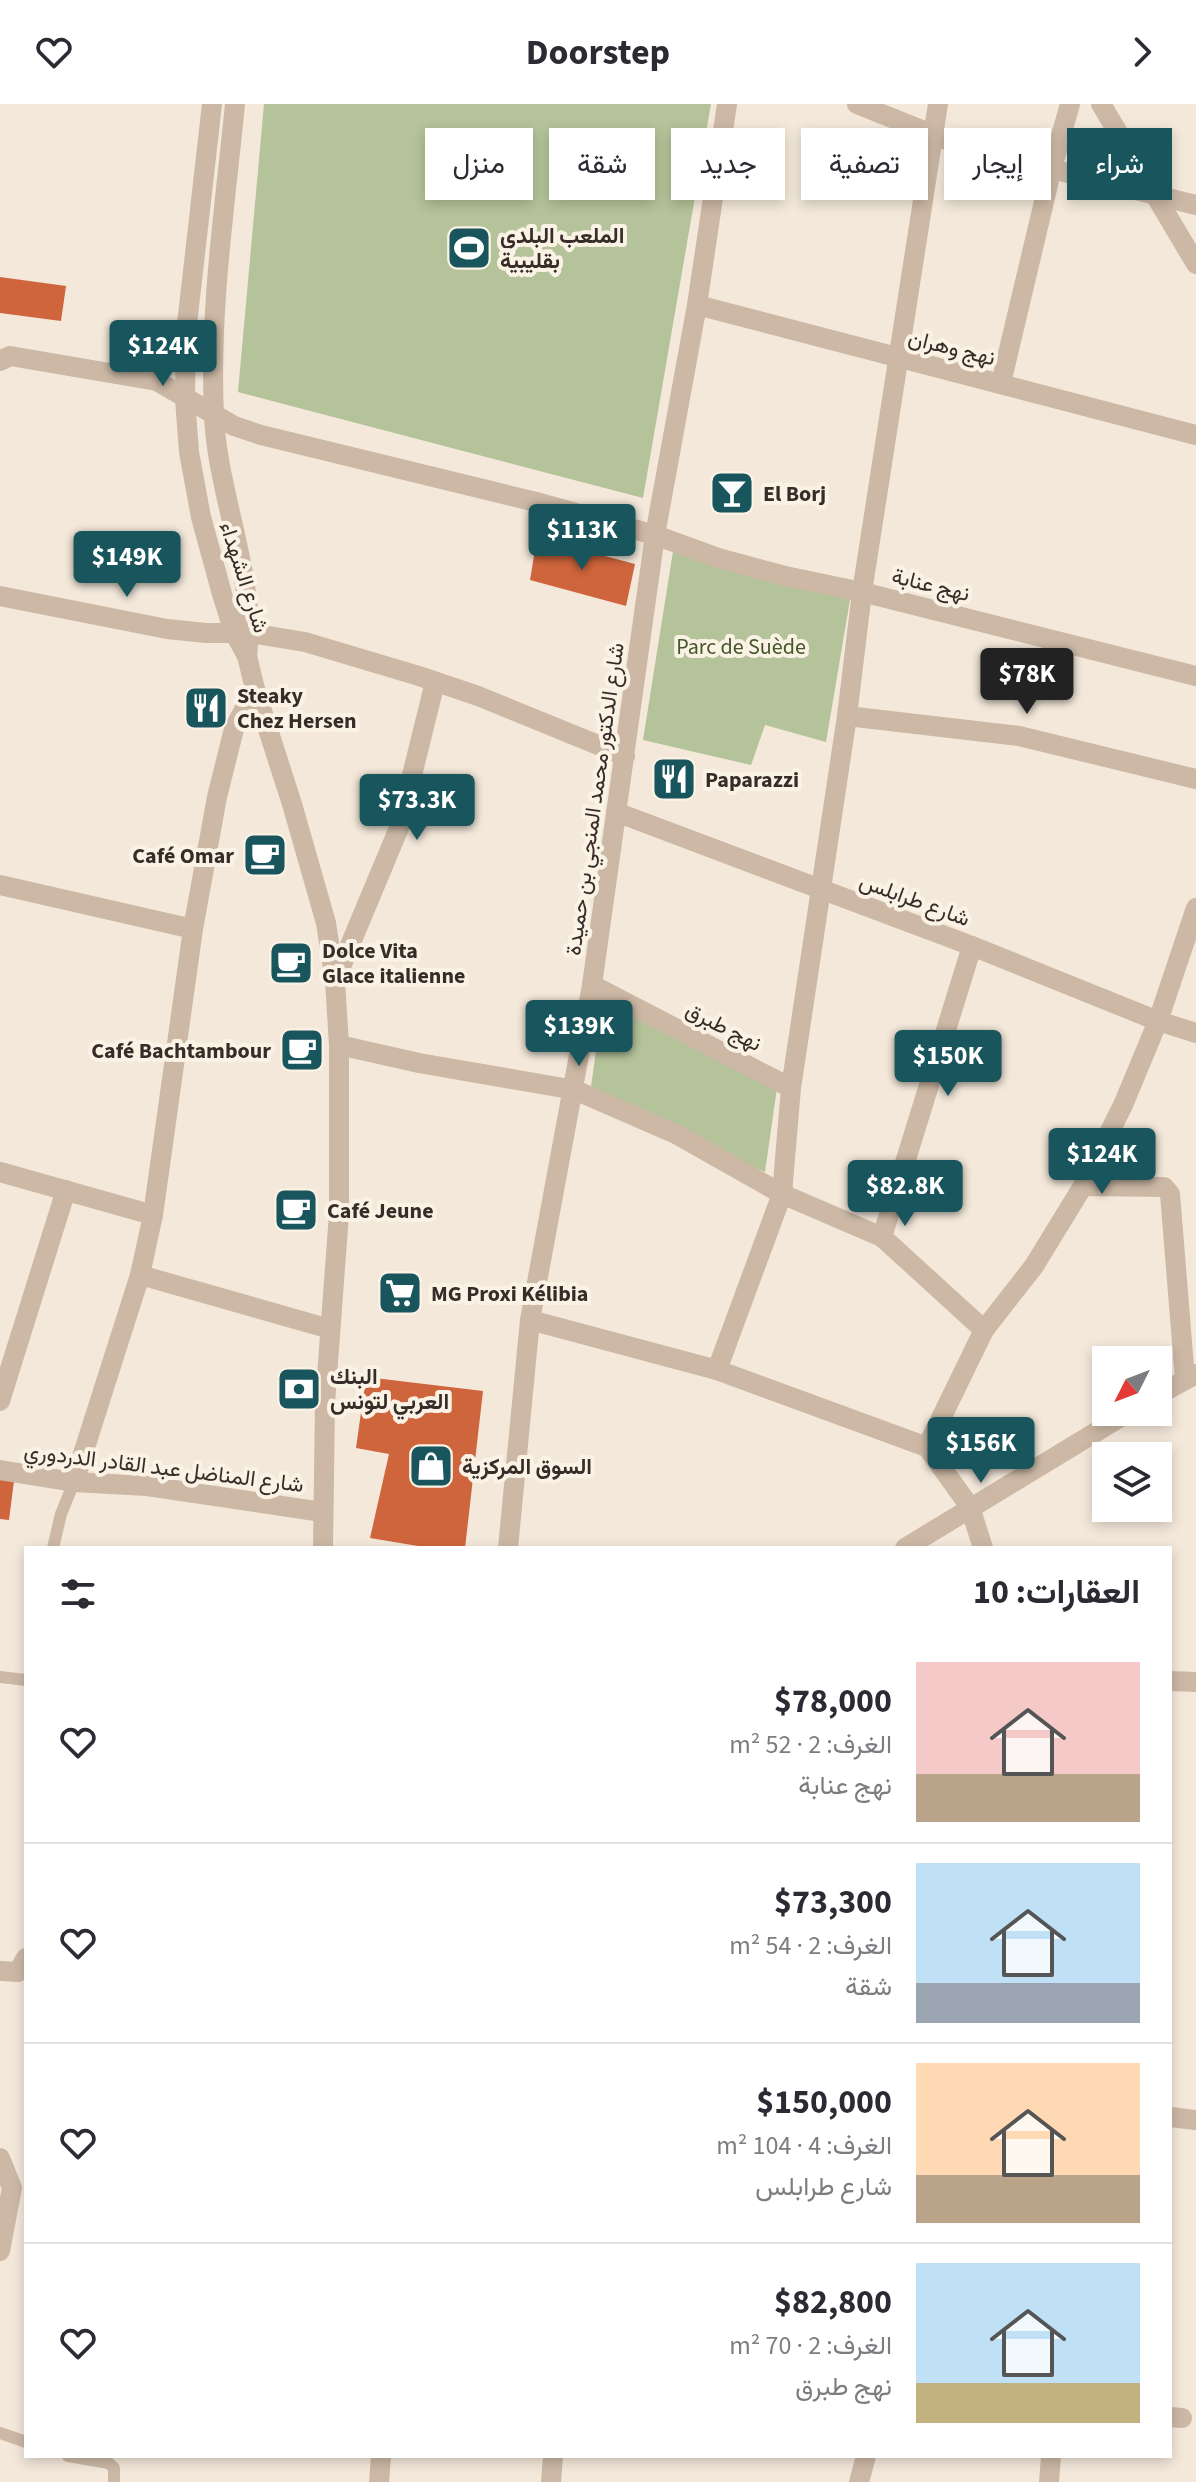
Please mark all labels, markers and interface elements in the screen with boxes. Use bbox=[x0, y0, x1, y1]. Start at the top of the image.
text: Doorstep bbox=[526, 27, 670, 78]
icon: heart bbox=[32, 30, 76, 74]
icon: forward bbox=[1120, 30, 1164, 74]
chip: منزل bbox=[425, 128, 533, 200]
chip: شقة bbox=[549, 128, 655, 200]
chip: جديد bbox=[671, 128, 785, 200]
chip: تصفية bbox=[801, 128, 928, 200]
chip: إيجار bbox=[944, 128, 1051, 200]
chip: شراء bbox=[1067, 128, 1172, 200]
place label: الملعب البلدي بقليبية bbox=[500, 220, 624, 277]
sports icon: الملعب البلدي بقليبية bbox=[445, 224, 493, 272]
pin: $124K bbox=[107, 320, 219, 388]
street label: نهج وهران bbox=[905, 322, 999, 374]
text: $124K bbox=[128, 327, 198, 364]
bar icon: El Borj bbox=[708, 469, 756, 517]
place label: El Borj bbox=[763, 478, 826, 510]
pin: $113K bbox=[526, 504, 638, 572]
text: $113K bbox=[547, 511, 617, 548]
street label: شارع الشهداء bbox=[211, 518, 277, 637]
pin: $149K bbox=[71, 531, 183, 599]
text: $149K bbox=[92, 538, 162, 575]
street label: نهج عنابة bbox=[888, 560, 973, 610]
park label: Parc de Suède bbox=[676, 631, 806, 663]
street label: شارع الدكتور محمد المنجي بن حميدة bbox=[557, 641, 635, 958]
pin: $78K bbox=[980, 648, 1074, 716]
text: $78K bbox=[998, 655, 1056, 692]
place label: Steaky Chez Hersen bbox=[237, 680, 357, 737]
restaurant icon: Steaky Chez Hersen bbox=[182, 684, 230, 732]
restaurant icon: Paparazzi bbox=[650, 755, 698, 803]
place label: Paparazzi bbox=[705, 764, 799, 796]
pin: $73.3K bbox=[352, 774, 482, 842]
text: $73.3K bbox=[378, 781, 456, 818]
cafe icon: Café Omar bbox=[241, 831, 289, 879]
place label: Café Omar bbox=[132, 840, 234, 872]
street label: شارع طرابلس bbox=[855, 865, 975, 935]
place label: Dolce Vita Glace italienne bbox=[322, 935, 465, 992]
cafe icon: Dolce Vita Glace italienne bbox=[267, 939, 315, 987]
street label: نهج طبرق bbox=[680, 994, 767, 1060]
pin: $139K bbox=[523, 1000, 635, 1068]
text: $139K bbox=[544, 1007, 614, 1044]
cafe icon: Café Bachtambour bbox=[278, 1026, 326, 1074]
pin: $150K bbox=[892, 1030, 1004, 1098]
place label: Café Bachtambour bbox=[91, 1035, 271, 1067]
text: $150K bbox=[913, 1037, 983, 1074]
pin: $124K bbox=[1046, 1128, 1158, 1196]
text: $124K bbox=[1067, 1135, 1137, 1172]
pin: $82.8K bbox=[840, 1160, 970, 1228]
text: $82.8K bbox=[866, 1167, 944, 1204]
cafe icon: Café Jeune bbox=[272, 1186, 320, 1234]
place label: Café Jeune bbox=[327, 1195, 434, 1227]
supermarket icon: MG Proxi Kélibia bbox=[376, 1269, 424, 1317]
place label: MG Proxi Kélibia bbox=[431, 1278, 588, 1310]
north arrow bbox=[1092, 1346, 1172, 1426]
map controls bbox=[1092, 1346, 1172, 1522]
place label: البنك العربي لتونس bbox=[330, 1361, 449, 1420]
bank icon: البنك العربي لتونس bbox=[275, 1365, 323, 1413]
pin: $156K bbox=[925, 1417, 1037, 1485]
text: $156K bbox=[946, 1424, 1016, 1461]
street label: شارع المناضل عبد القادر الدردوري bbox=[22, 1435, 306, 1503]
shop icon: السوق المركزية bbox=[407, 1442, 455, 1490]
button: layers bbox=[1092, 1442, 1172, 1522]
place label: السوق المركزية bbox=[462, 1451, 592, 1483]
text: العقارات: 10 bbox=[973, 1568, 1140, 1617]
icon: filters bbox=[56, 1572, 100, 1616]
text: $78,000 bbox=[774, 1677, 892, 1726]
icon: home bbox=[980, 1694, 1076, 1790]
icon: heart bbox=[56, 1720, 100, 1764]
text: الغرف: 2 · 52 m² bbox=[729, 1726, 892, 1763]
text: نهج عنابة bbox=[798, 1767, 892, 1804]
text: $73,300 bbox=[774, 1878, 892, 1927]
icon: home bbox=[980, 1895, 1076, 1991]
icon: heart bbox=[56, 1921, 100, 1965]
text: الغرف: 2 · 54 m² bbox=[729, 1927, 892, 1964]
text: شقة bbox=[845, 1968, 892, 2005]
text: $150,000 bbox=[756, 2078, 892, 2127]
icon: home bbox=[980, 2095, 1076, 2191]
icon: heart bbox=[56, 2121, 100, 2165]
text: الغرف: 4 · 104 m² bbox=[716, 2127, 892, 2164]
text: شارع طرابلس bbox=[755, 2168, 892, 2205]
text: $82,800 bbox=[774, 2278, 892, 2327]
icon: home bbox=[980, 2295, 1076, 2391]
icon: heart bbox=[56, 2321, 100, 2365]
text: الغرف: 2 · 70 m² bbox=[729, 2327, 892, 2364]
text: نهج طبرق bbox=[795, 2368, 892, 2405]

